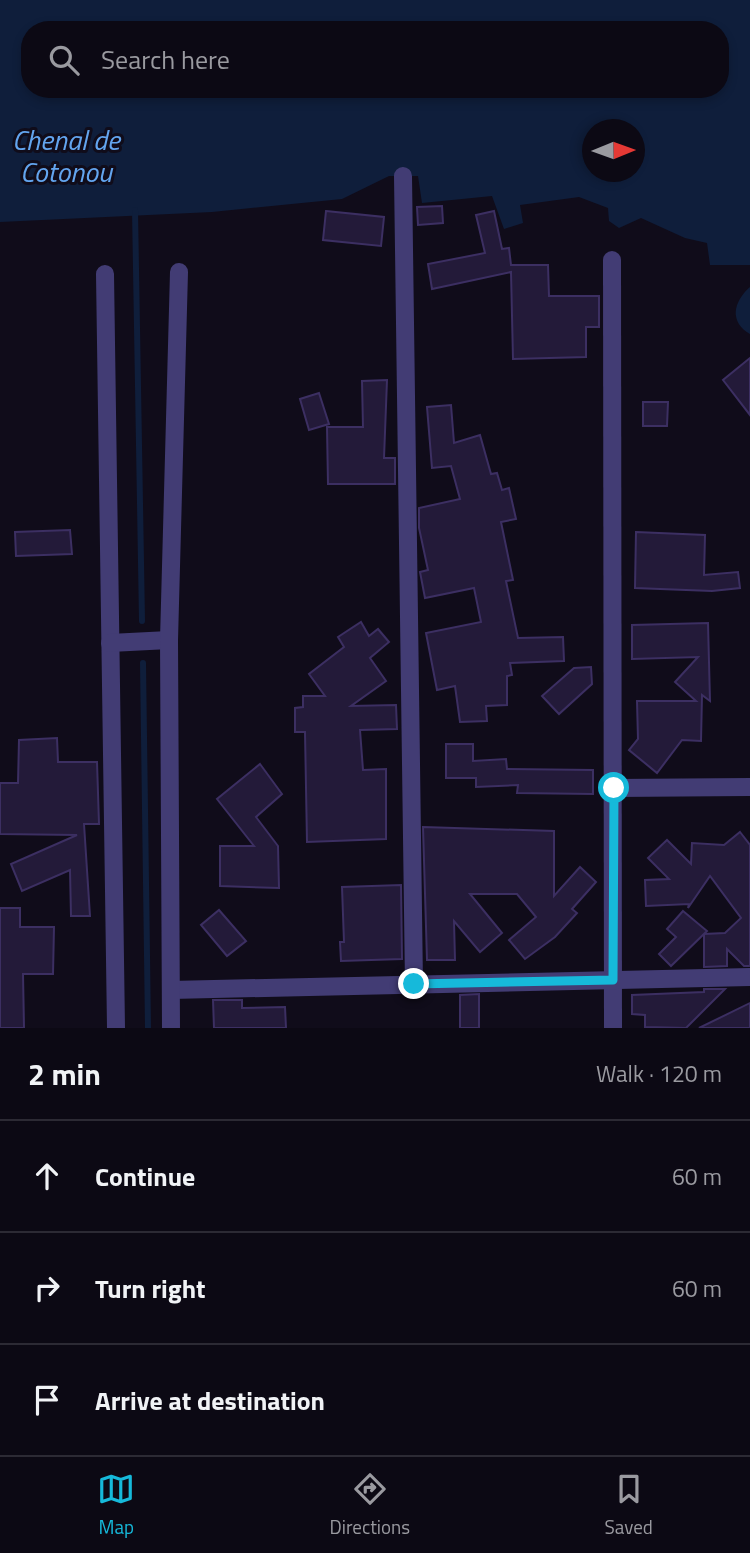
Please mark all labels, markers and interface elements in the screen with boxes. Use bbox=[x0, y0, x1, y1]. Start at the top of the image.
search box bbox=[21, 21, 729, 98]
text: Search here bbox=[101, 40, 230, 79]
icon: search bbox=[45, 41, 83, 79]
water label: Chenal de Cotonou bbox=[12, 118, 122, 193]
north arrow bbox=[582, 119, 645, 182]
route start bbox=[598, 772, 629, 803]
route end bbox=[398, 968, 429, 999]
text: 2 min bbox=[28, 1051, 101, 1097]
text: Walk · 120 m bbox=[596, 1056, 722, 1091]
icon: ahead bbox=[28, 1157, 66, 1195]
text: Continue bbox=[95, 1157, 195, 1196]
text: 60 m bbox=[672, 1159, 722, 1194]
icon: right bbox=[28, 1269, 66, 1307]
text: Turn right bbox=[95, 1269, 206, 1308]
text: 60 m bbox=[672, 1271, 722, 1306]
icon: arrive bbox=[28, 1381, 66, 1419]
text: Arrive at destination bbox=[95, 1381, 325, 1420]
tab: Map bbox=[97, 1470, 135, 1541]
tab: Directions bbox=[330, 1470, 410, 1541]
tab: Saved bbox=[604, 1470, 653, 1541]

